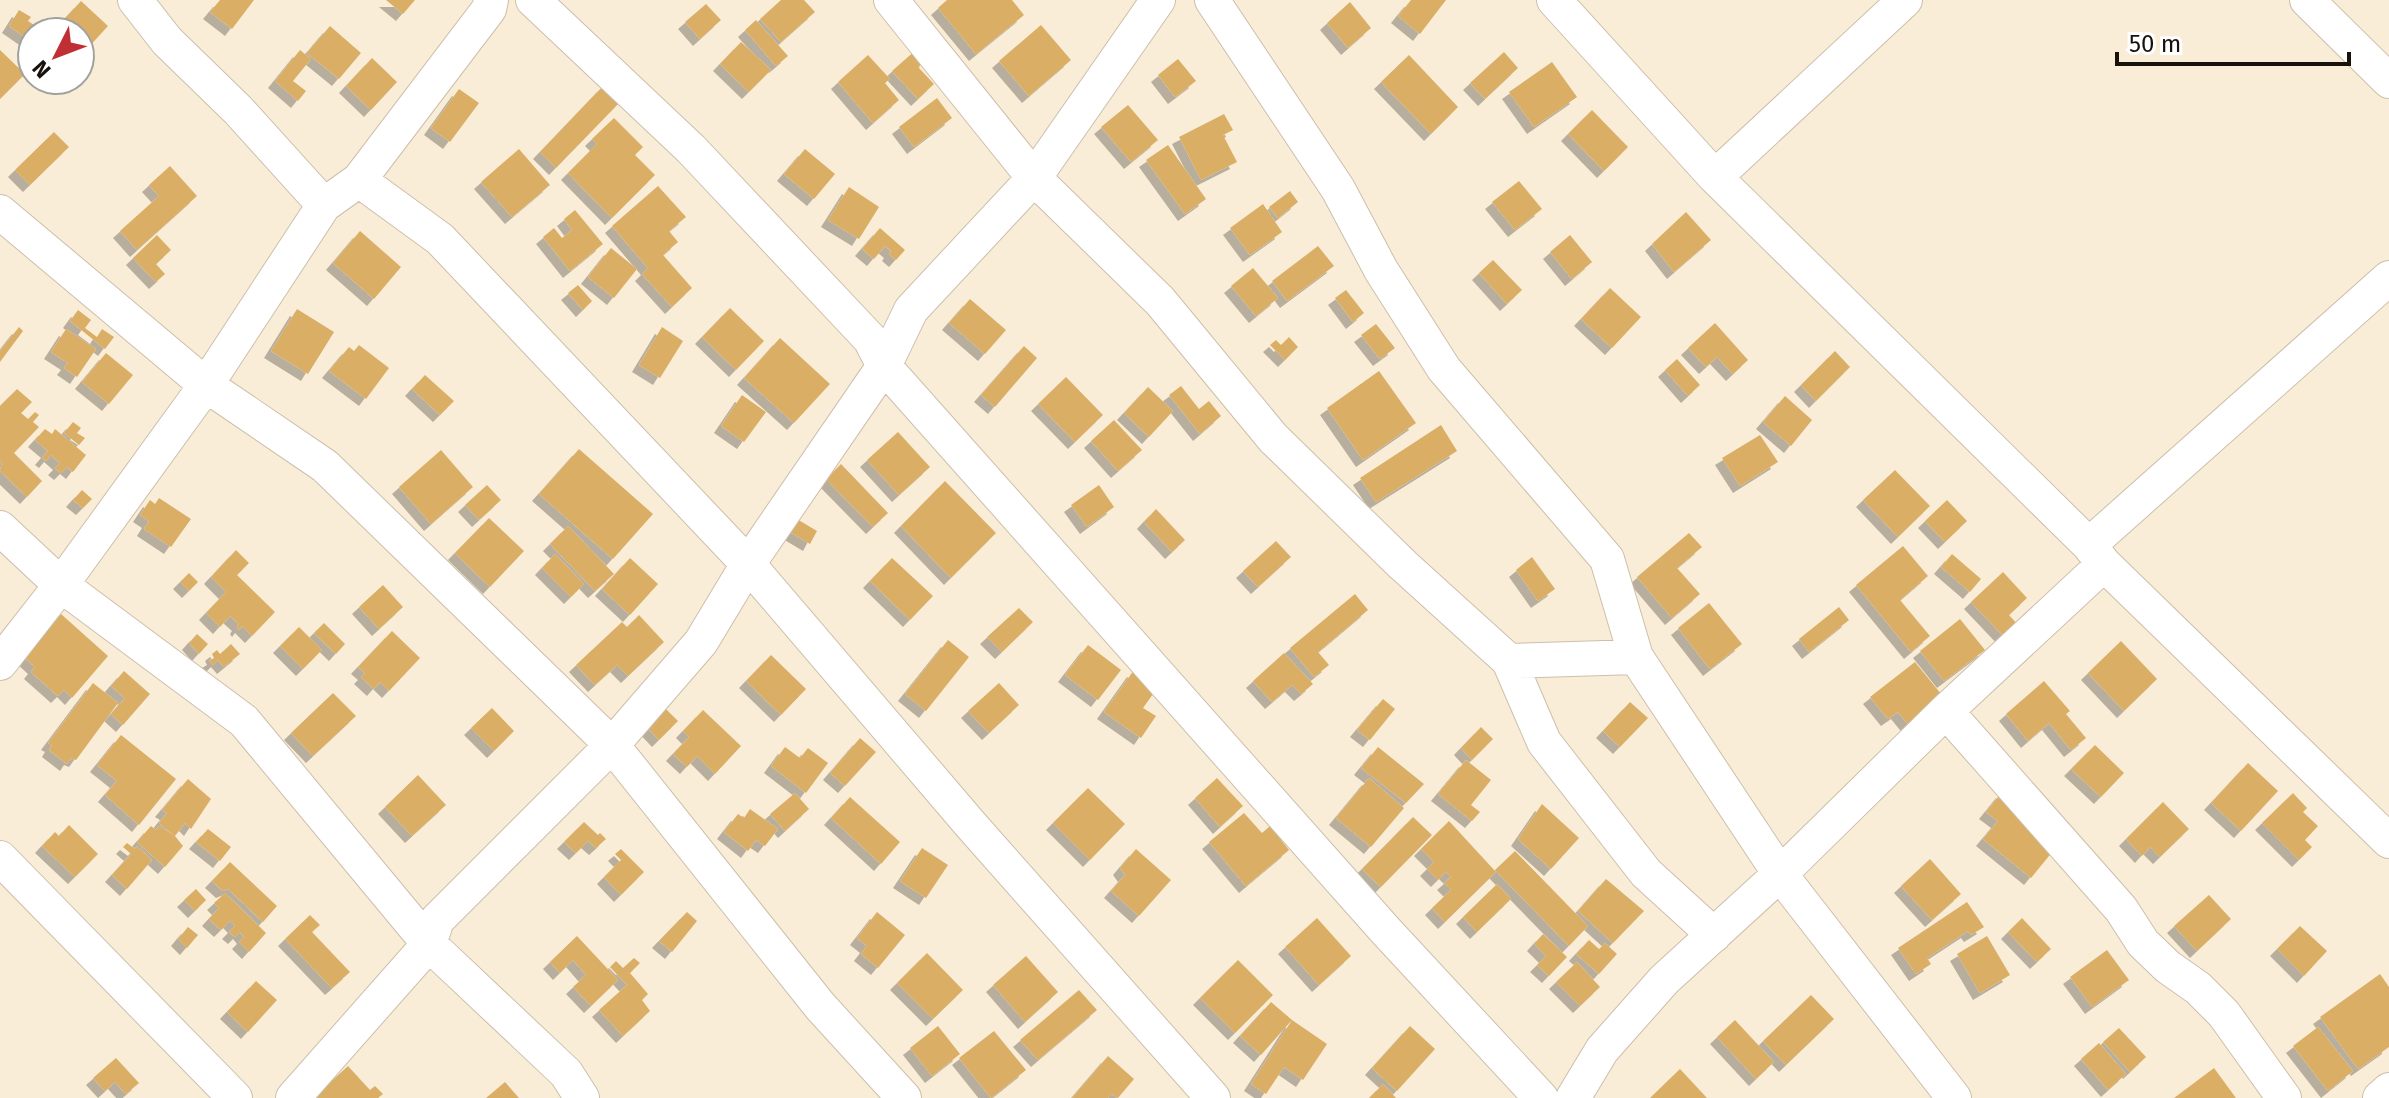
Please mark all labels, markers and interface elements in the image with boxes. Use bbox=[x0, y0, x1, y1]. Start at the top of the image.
north arrow bbox=[16, 16, 96, 96]
scale bar bbox=[2117, 16, 2349, 66]
text: 50 m bbox=[2129, 30, 2181, 58]
text: N bbox=[27, 55, 56, 84]

